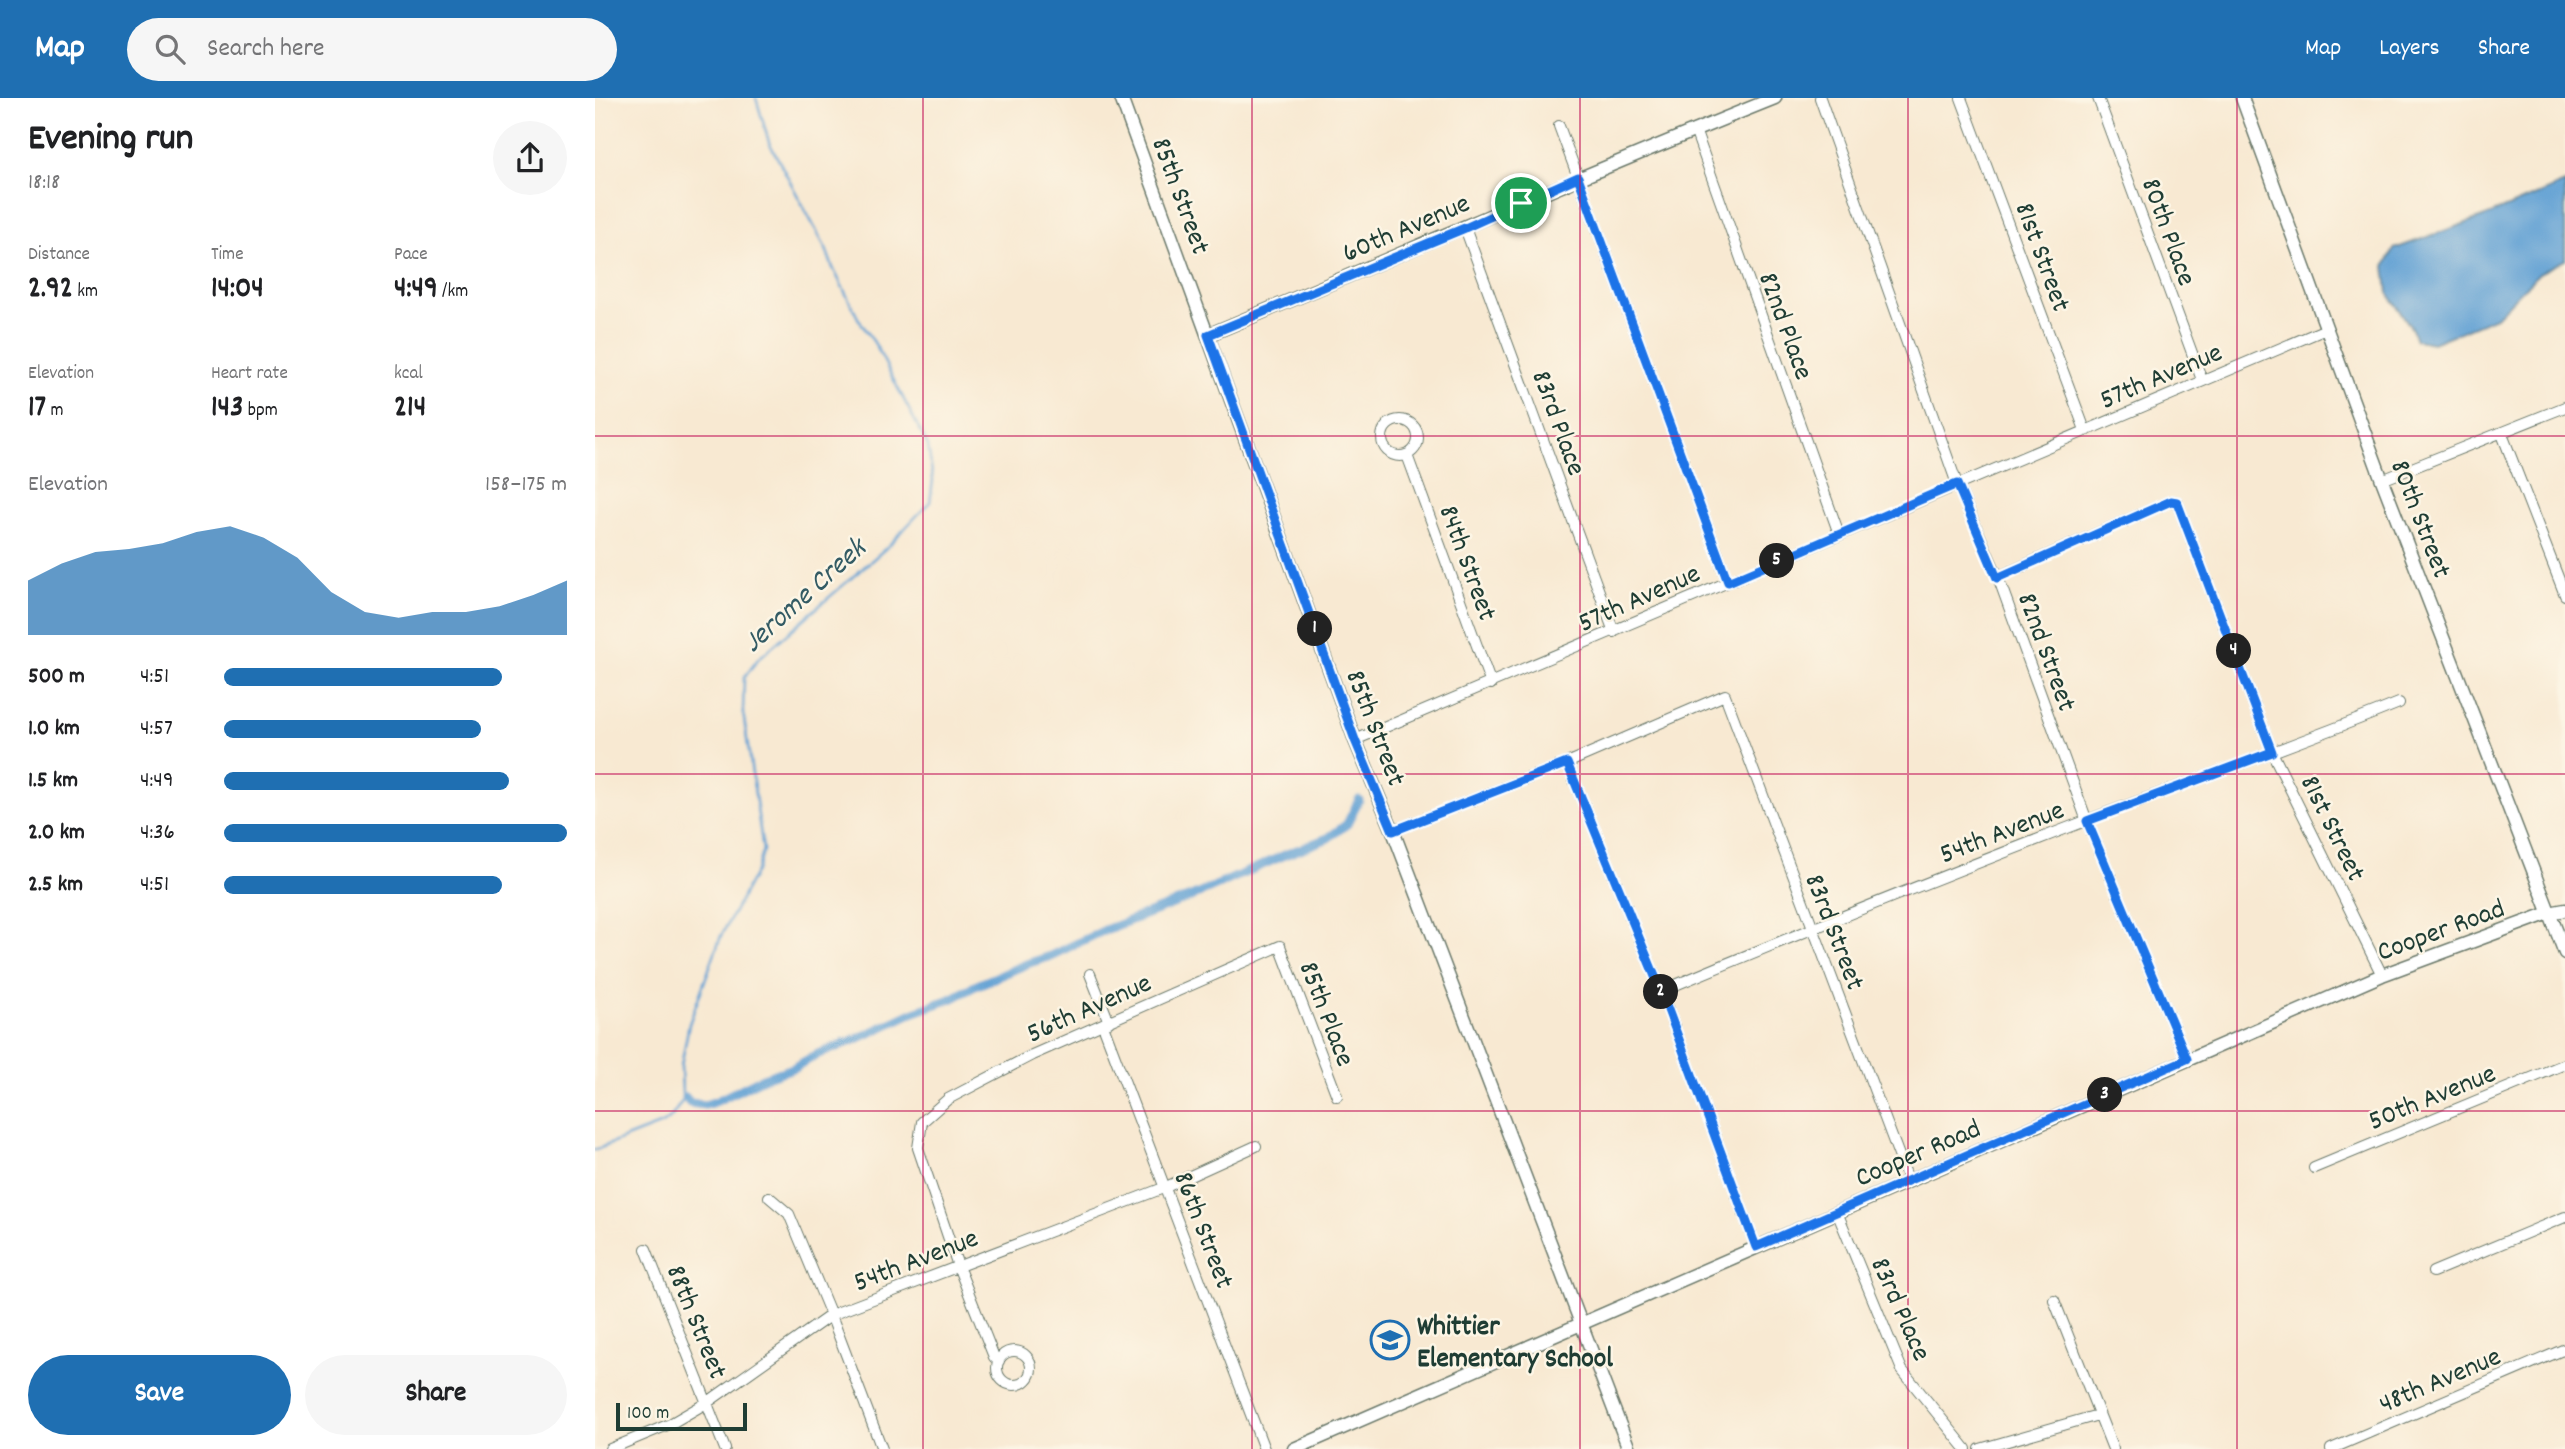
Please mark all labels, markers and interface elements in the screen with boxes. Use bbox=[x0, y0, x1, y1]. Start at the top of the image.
search box bbox=[127, 18, 617, 81]
text: Map bbox=[35, 26, 85, 73]
icon: search bbox=[151, 30, 189, 68]
text: Search here bbox=[207, 31, 325, 68]
text: Map bbox=[2305, 32, 2341, 66]
text: Layers bbox=[2379, 32, 2440, 66]
text: Share bbox=[2478, 32, 2530, 66]
text: Evening run bbox=[28, 113, 193, 168]
button: share bbox=[493, 121, 567, 195]
street label: 85th Street bbox=[1139, 133, 1218, 261]
text: 18:18 bbox=[28, 167, 60, 200]
pin bbox=[1491, 173, 1551, 233]
street label: 80th Place bbox=[2128, 173, 2204, 292]
icon: arrive bbox=[1502, 184, 1540, 222]
street label: 60th Avenue bbox=[1337, 186, 1477, 275]
street label: 81st Street bbox=[2002, 197, 2079, 318]
text: Distance bbox=[28, 242, 90, 269]
text: Time bbox=[211, 242, 244, 269]
text: Pace bbox=[394, 242, 428, 269]
street label: 82nd Place bbox=[1745, 267, 1821, 386]
text: 2.92 bbox=[28, 269, 73, 312]
text: 14:04 bbox=[211, 269, 264, 312]
text: 4:49 bbox=[394, 269, 438, 312]
text: km bbox=[73, 279, 98, 306]
text: /km bbox=[438, 279, 468, 306]
street label: 57th Avenue bbox=[2094, 335, 2230, 422]
text: Elevation bbox=[28, 361, 94, 388]
text: Heart rate bbox=[211, 361, 288, 388]
text: kcal bbox=[394, 361, 423, 388]
street label: 83rd Place bbox=[1519, 365, 1594, 482]
text: 17 bbox=[28, 388, 46, 431]
text: 143 bbox=[211, 388, 243, 431]
text: 214 bbox=[394, 388, 426, 431]
text: m bbox=[46, 398, 63, 425]
text: bpm bbox=[243, 398, 278, 425]
street label: 80th Street bbox=[2377, 455, 2459, 585]
text: Elevation bbox=[28, 469, 108, 502]
text: 158–175 m bbox=[485, 469, 567, 502]
street label: 84th Street bbox=[1426, 500, 1505, 627]
water label: Jerome Creek bbox=[734, 528, 880, 665]
pin: 5 bbox=[1759, 544, 1795, 578]
text: 5 bbox=[1772, 547, 1781, 574]
street label: 57th Avenue bbox=[1573, 556, 1707, 645]
street label: 82nd Street bbox=[2004, 588, 2084, 718]
pin: 1 bbox=[1297, 612, 1333, 646]
text: 1 bbox=[1312, 615, 1317, 642]
pin: 4 bbox=[2217, 634, 2251, 668]
text: 4 bbox=[2230, 637, 2237, 664]
text: 500 m bbox=[28, 661, 85, 694]
text: 4:51 bbox=[140, 661, 169, 694]
street label: 85th Street bbox=[1333, 665, 1414, 793]
text: 1.0 km bbox=[28, 713, 80, 746]
text: 4:57 bbox=[140, 713, 173, 746]
text: 1.5 km bbox=[28, 765, 78, 798]
text: 4:49 bbox=[140, 765, 173, 798]
street label: 81st Street bbox=[2288, 769, 2373, 889]
street label: 54th Avenue bbox=[1935, 793, 2071, 877]
text: 2.0 km bbox=[28, 817, 85, 850]
text: 4:36 bbox=[140, 817, 175, 850]
text: 2.5 km bbox=[28, 869, 83, 902]
text: 4:51 bbox=[140, 869, 169, 902]
street label: 83rd Street bbox=[1792, 869, 1873, 997]
street label: Cooper Road bbox=[2372, 891, 2511, 974]
street label: 85th Place bbox=[1286, 956, 1363, 1073]
street label: 56th Avenue bbox=[1021, 965, 1159, 1056]
pin: 2 bbox=[1643, 974, 1679, 1010]
text: 2 bbox=[1656, 978, 1665, 1005]
street label: 50th Avenue bbox=[2363, 1056, 2503, 1143]
pin: 3 bbox=[2087, 1077, 2123, 1112]
text: 3 bbox=[2100, 1081, 2109, 1108]
street label: Cooper Road bbox=[1850, 1111, 1988, 1200]
street label: 86th Street bbox=[1161, 1166, 1242, 1295]
street label: 54th Avenue bbox=[849, 1221, 985, 1305]
street label: 83rd Place bbox=[1858, 1252, 1939, 1368]
street label: 88th Street bbox=[653, 1260, 735, 1386]
place label: Whittier Elementary School bbox=[1417, 1309, 1613, 1381]
school or university icon: Whittier Elementary School bbox=[1369, 1319, 1411, 1361]
street label: 48th Avenue bbox=[2374, 1339, 2508, 1426]
button: Save bbox=[28, 1355, 291, 1435]
button: Share bbox=[305, 1355, 567, 1435]
scale bar bbox=[616, 1400, 747, 1432]
text: 100 m bbox=[627, 1401, 669, 1428]

